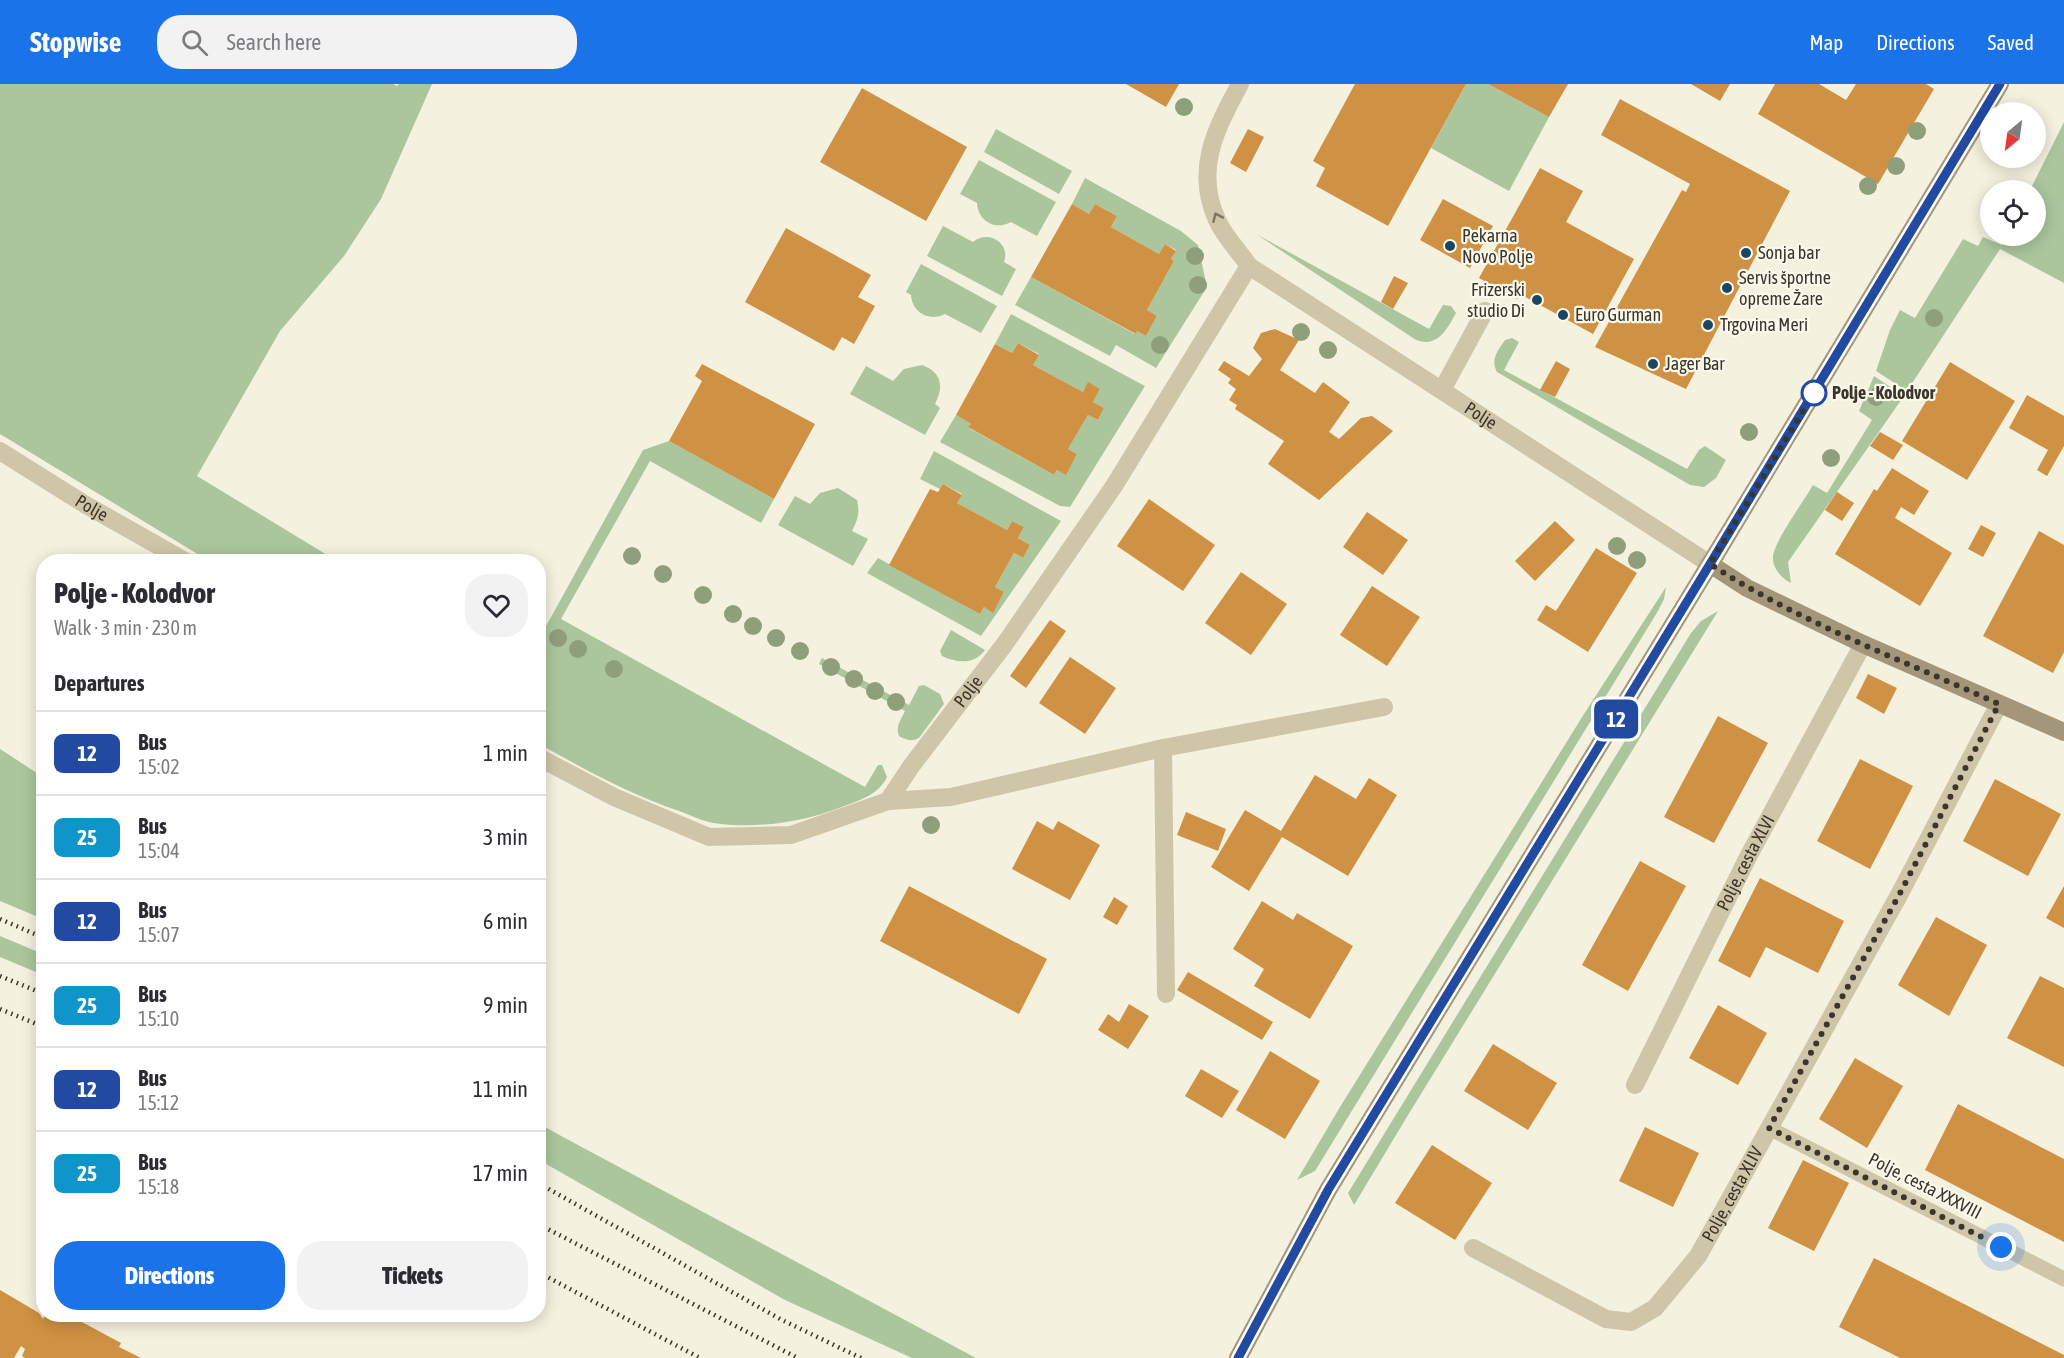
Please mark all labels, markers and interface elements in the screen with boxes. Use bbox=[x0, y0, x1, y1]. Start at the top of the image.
search box bbox=[157, 15, 577, 69]
text: Stopwise bbox=[30, 26, 121, 58]
icon: search bbox=[178, 26, 211, 59]
text: Search here bbox=[226, 29, 321, 55]
text: Map bbox=[1809, 30, 1843, 54]
text: Directions bbox=[1876, 30, 1955, 54]
text: Saved bbox=[1988, 30, 2034, 54]
north arrow bbox=[1980, 102, 2046, 168]
map controls bbox=[1980, 102, 2046, 246]
button: locate bbox=[1980, 180, 2046, 246]
one-way arrow bbox=[1212, 213, 1224, 224]
place label: Pekarna Novo Polje bbox=[1462, 225, 1533, 267]
marker: Pekarna Novo Polje bbox=[1443, 239, 1457, 253]
place label: Sonja bar bbox=[1758, 242, 1821, 263]
marker: Sonja bar bbox=[1739, 246, 1753, 260]
place label: Servis športne opreme Žare bbox=[1739, 267, 1831, 309]
place label: Frizerski studio Di bbox=[1467, 279, 1525, 321]
marker: Servis športne opreme Žare bbox=[1720, 281, 1734, 295]
marker: Frizerski studio Di bbox=[1530, 293, 1544, 307]
place label: Euro Gurman bbox=[1575, 304, 1661, 325]
marker: Euro Gurman bbox=[1556, 308, 1570, 322]
place label: Trgovina Meri bbox=[1720, 314, 1808, 335]
marker: Trgovina Meri bbox=[1701, 318, 1715, 332]
place label: Jager Bar bbox=[1665, 353, 1725, 374]
marker: Jager Bar bbox=[1646, 357, 1660, 371]
marker: Polje - Kolodvor bbox=[1801, 380, 1827, 406]
place label: Polje - Kolodvor bbox=[1832, 382, 1936, 403]
street label: Polje bbox=[1461, 397, 1501, 433]
street label: Polje bbox=[72, 490, 112, 525]
button: heart bbox=[465, 574, 528, 637]
text: Polje - Kolodvor bbox=[54, 577, 214, 609]
text: Walk · 3 min · 230 m bbox=[54, 616, 197, 639]
text: Departures bbox=[54, 670, 144, 696]
street label: Polje bbox=[949, 671, 987, 711]
line badge: 12 bbox=[1589, 700, 1643, 738]
text: 12 bbox=[1606, 707, 1626, 731]
text: Bus bbox=[138, 729, 167, 755]
text: 1 min bbox=[483, 740, 528, 766]
text: 12 bbox=[77, 741, 97, 765]
text: 15:02 bbox=[138, 755, 180, 778]
street label: Polje, cesta XLVI bbox=[1712, 811, 1779, 914]
text: Bus bbox=[138, 813, 167, 839]
text: 3 min bbox=[483, 824, 528, 850]
text: 25 bbox=[77, 825, 97, 849]
text: 15:04 bbox=[138, 839, 180, 862]
text: Bus bbox=[138, 897, 167, 923]
text: 6 min bbox=[483, 908, 528, 934]
text: 12 bbox=[77, 909, 97, 933]
text: 15:07 bbox=[138, 923, 180, 946]
text: Bus bbox=[138, 981, 167, 1007]
text: 9 min bbox=[483, 992, 528, 1018]
text: 25 bbox=[77, 993, 97, 1017]
text: 15:10 bbox=[138, 1007, 179, 1030]
text: Bus bbox=[138, 1065, 167, 1091]
text: 11 min bbox=[473, 1076, 528, 1102]
text: 12 bbox=[77, 1077, 97, 1101]
text: 15:12 bbox=[138, 1091, 179, 1114]
street label: Polje, cesta XLIV bbox=[1697, 1143, 1767, 1245]
street label: Polje, cesta XXXVIII bbox=[1865, 1148, 1985, 1223]
text: Bus bbox=[138, 1149, 167, 1175]
text: 17 min bbox=[473, 1160, 528, 1186]
text: 25 bbox=[77, 1161, 97, 1185]
text: 15:18 bbox=[138, 1175, 179, 1198]
your location bbox=[1986, 1232, 2016, 1262]
button: Directions bbox=[54, 1241, 285, 1310]
button: Tickets bbox=[297, 1241, 528, 1310]

